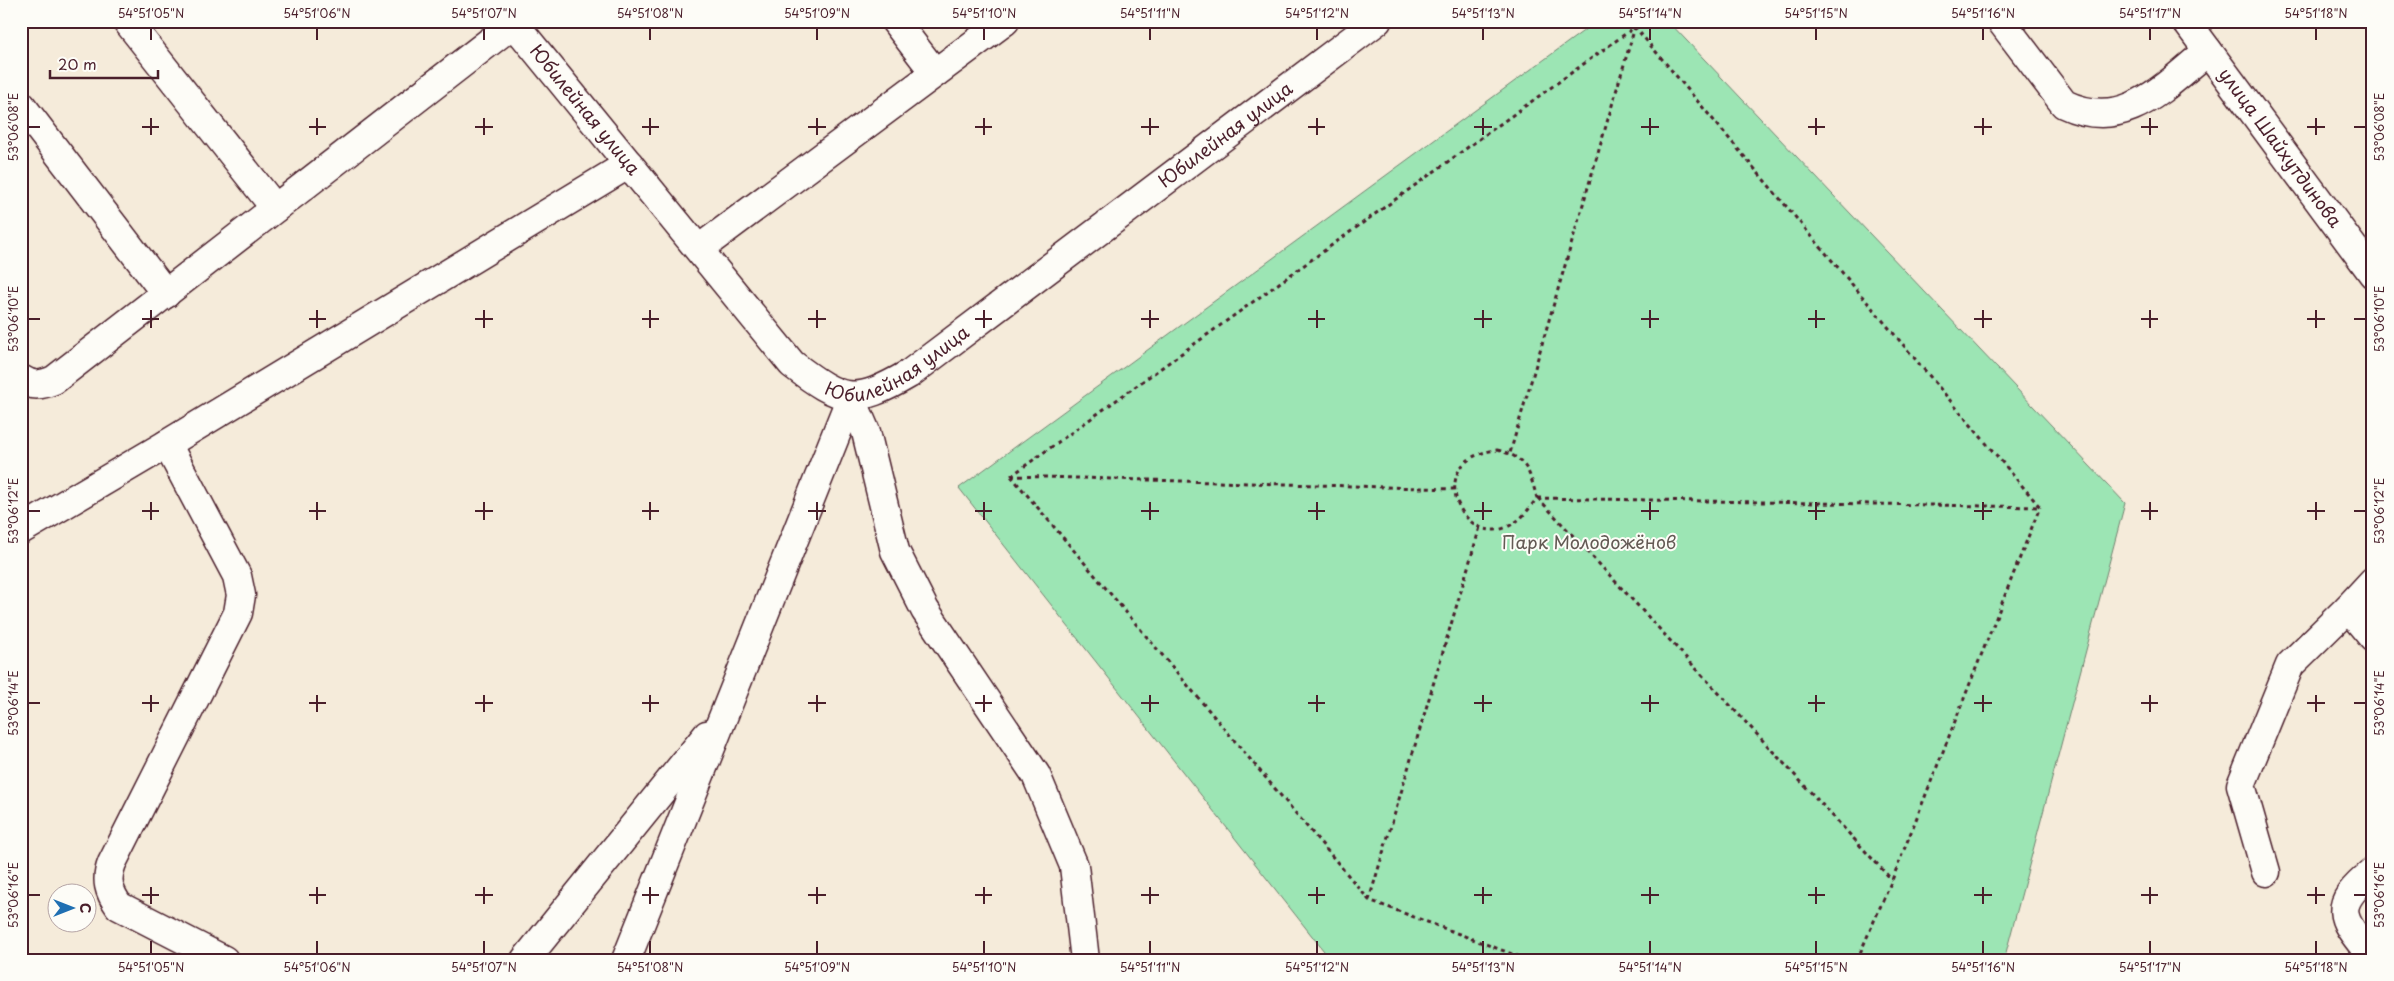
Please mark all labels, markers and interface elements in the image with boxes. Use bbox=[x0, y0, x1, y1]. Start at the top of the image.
text: 54°51'05"N bbox=[118, 4, 184, 22]
text: 54°51'06"N bbox=[283, 4, 351, 22]
text: 54°51'07"N bbox=[451, 4, 517, 22]
text: 54°51'08"N bbox=[617, 4, 683, 22]
text: 54°51'09"N bbox=[784, 4, 850, 22]
text: 54°51'10"N bbox=[952, 4, 1016, 22]
text: 54°51'11"N bbox=[1120, 4, 1180, 22]
text: 54°51'12"N bbox=[1285, 4, 1349, 22]
text: 54°51'13"N bbox=[1451, 4, 1515, 22]
text: 54°51'14"N bbox=[1618, 4, 1682, 22]
text: 54°51'15"N bbox=[1784, 4, 1848, 22]
text: 54°51'16"N bbox=[1951, 4, 2015, 22]
text: 54°51'17"N bbox=[2119, 4, 2181, 22]
text: 54°51'18"N bbox=[2284, 4, 2348, 22]
street label: Юбилейная улица bbox=[524, 38, 648, 181]
scale bar bbox=[50, 48, 158, 80]
text: 20 m bbox=[58, 52, 97, 75]
street label: улица Шайхутдинова bbox=[2213, 62, 2350, 233]
street label: Юбилейная улица bbox=[1152, 74, 1298, 193]
text: 53°06'08"E bbox=[4, 93, 22, 161]
text: 53°06'08"E bbox=[2370, 93, 2388, 161]
text: 53°06'10"E bbox=[4, 286, 22, 352]
text: 53°06'10"E bbox=[2370, 286, 2388, 352]
street label: Юбилейная улица bbox=[821, 318, 975, 408]
text: 53°06'12"E bbox=[4, 478, 22, 544]
text: 53°06'12"E bbox=[2370, 478, 2388, 544]
park label: Парк Молодожёнов bbox=[1502, 528, 1676, 555]
text: 53°06'14"E bbox=[4, 670, 22, 736]
text: 53°06'14"E bbox=[2370, 670, 2388, 736]
text: 53°06'16"E bbox=[4, 862, 22, 928]
text: 53°06'16"E bbox=[2370, 862, 2388, 928]
north arrow bbox=[48, 884, 98, 934]
text: С bbox=[75, 903, 96, 913]
text: 54°51'05"N bbox=[118, 958, 184, 976]
text: 54°51'06"N bbox=[283, 958, 351, 976]
text: 54°51'07"N bbox=[451, 958, 517, 976]
text: 54°51'08"N bbox=[617, 958, 683, 976]
text: 54°51'09"N bbox=[784, 958, 850, 976]
text: 54°51'10"N bbox=[952, 958, 1016, 976]
text: 54°51'11"N bbox=[1120, 958, 1180, 976]
text: 54°51'12"N bbox=[1285, 958, 1349, 976]
text: 54°51'13"N bbox=[1451, 958, 1515, 976]
text: 54°51'14"N bbox=[1618, 958, 1682, 976]
text: 54°51'15"N bbox=[1784, 958, 1848, 976]
text: 54°51'16"N bbox=[1951, 958, 2015, 976]
text: 54°51'17"N bbox=[2119, 958, 2181, 976]
text: 54°51'18"N bbox=[2284, 958, 2348, 976]

